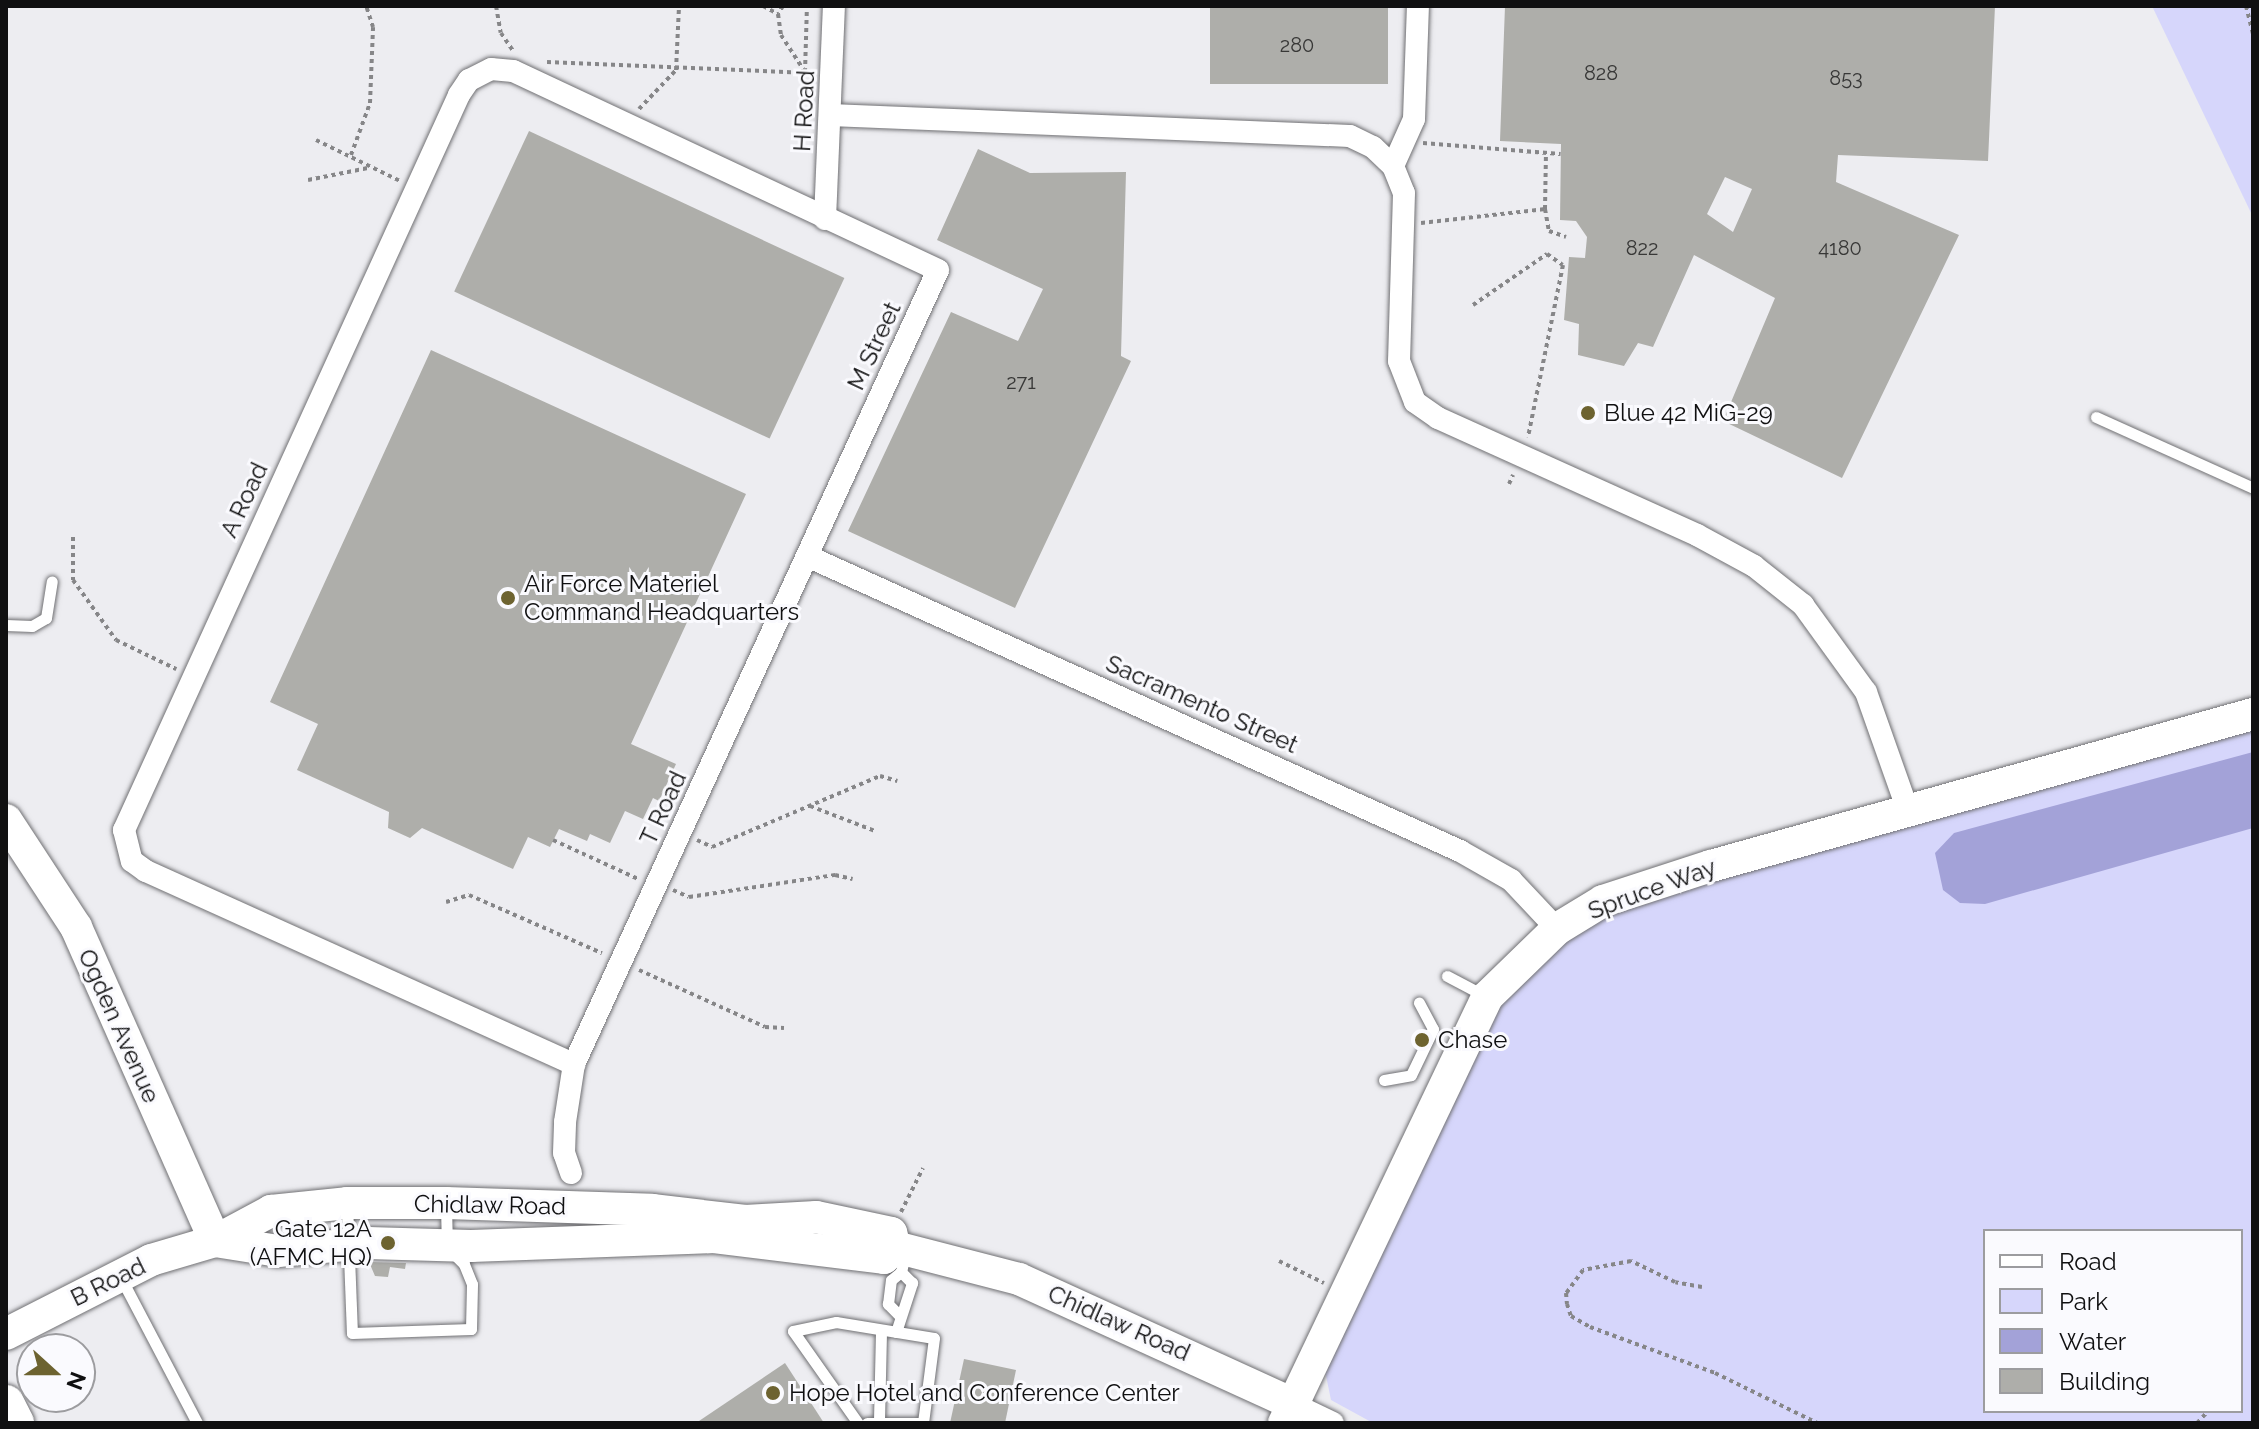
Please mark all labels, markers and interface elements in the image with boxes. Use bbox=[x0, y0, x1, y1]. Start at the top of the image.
house number: 280 bbox=[1280, 33, 1314, 57]
house number: 828 bbox=[1584, 61, 1618, 85]
house number: 853 bbox=[1829, 66, 1863, 90]
street label: H Road bbox=[787, 70, 821, 152]
house number: 822 bbox=[1626, 236, 1658, 260]
house number: 4180 bbox=[1818, 236, 1862, 260]
street label: M Street bbox=[841, 297, 907, 395]
house number: 271 bbox=[1006, 370, 1036, 394]
place label: Blue 42 MiG-29 bbox=[1604, 399, 1773, 427]
marker: Blue 42 MiG-29 bbox=[1579, 404, 1597, 422]
street label: A Road bbox=[214, 458, 274, 542]
place label: Air Force Materiel Command Headquarters bbox=[524, 570, 799, 626]
marker: Air Force Materiel Command Headquarters bbox=[499, 589, 517, 607]
street label: Sacramento Street bbox=[1102, 649, 1302, 759]
street label: T Road bbox=[633, 766, 693, 850]
street label: Spruce Way bbox=[1584, 852, 1720, 926]
street label: Ogden Avenue bbox=[72, 944, 166, 1108]
place label: Chase bbox=[1438, 1026, 1507, 1054]
marker: Chase bbox=[1413, 1031, 1431, 1049]
street label: Chidlaw Road bbox=[413, 1189, 567, 1221]
place label: Gate 12A (AFMC HQ) bbox=[250, 1215, 372, 1271]
legend bbox=[1983, 1229, 2243, 1413]
marker: Gate 12A (AFMC HQ) bbox=[379, 1234, 397, 1252]
text: Road bbox=[2059, 1247, 2117, 1276]
street label: B Road bbox=[66, 1252, 150, 1312]
street label: Chidlaw Road bbox=[1043, 1279, 1195, 1367]
text: Park bbox=[2059, 1287, 2108, 1316]
text: Water bbox=[2059, 1327, 2126, 1356]
north arrow bbox=[16, 1333, 96, 1413]
text: Building bbox=[2059, 1367, 2150, 1396]
text: N bbox=[61, 1368, 92, 1393]
place label: Hope Hotel and Conference Center bbox=[789, 1379, 1180, 1407]
marker: Hope Hotel and Conference Center bbox=[764, 1384, 782, 1402]

